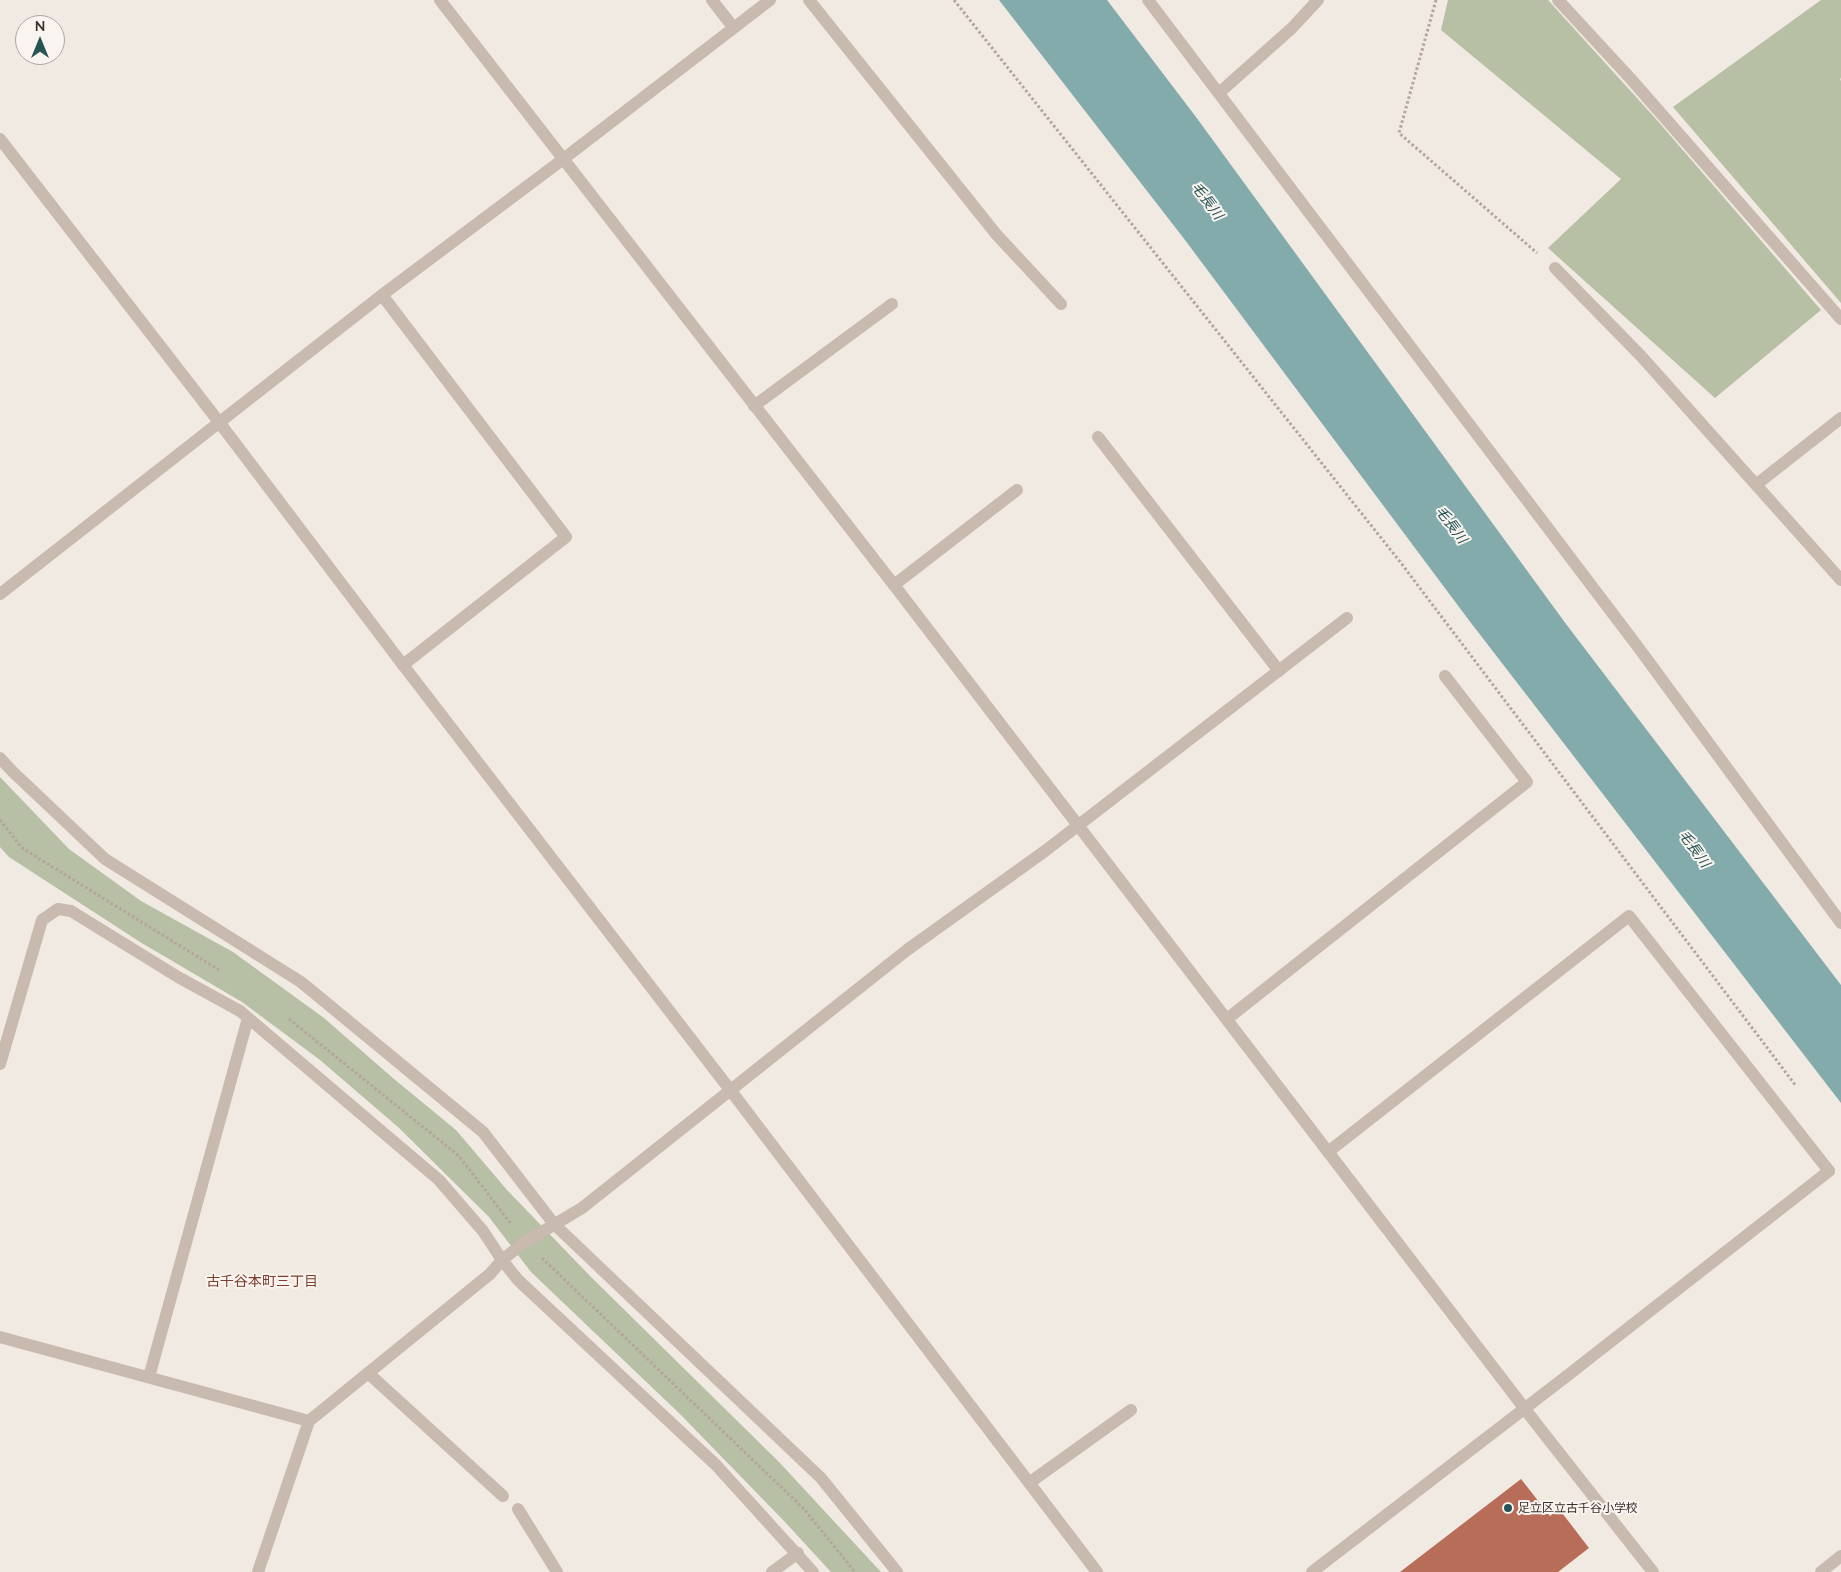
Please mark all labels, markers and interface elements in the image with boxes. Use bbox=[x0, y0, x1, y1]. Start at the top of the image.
north arrow bbox=[15, 15, 65, 65]
text: N bbox=[35, 17, 45, 35]
water label: 毛長川 bbox=[1188, 179, 1226, 223]
water label: 毛長川 bbox=[1432, 503, 1470, 547]
water label: 毛長川 bbox=[1675, 827, 1713, 871]
district label: 古千谷本町三丁目 bbox=[206, 1274, 318, 1290]
place label: 足立区立古千谷小学校 bbox=[1518, 1501, 1638, 1515]
marker: 足立区立古千谷小学校 bbox=[1502, 1502, 1514, 1514]

